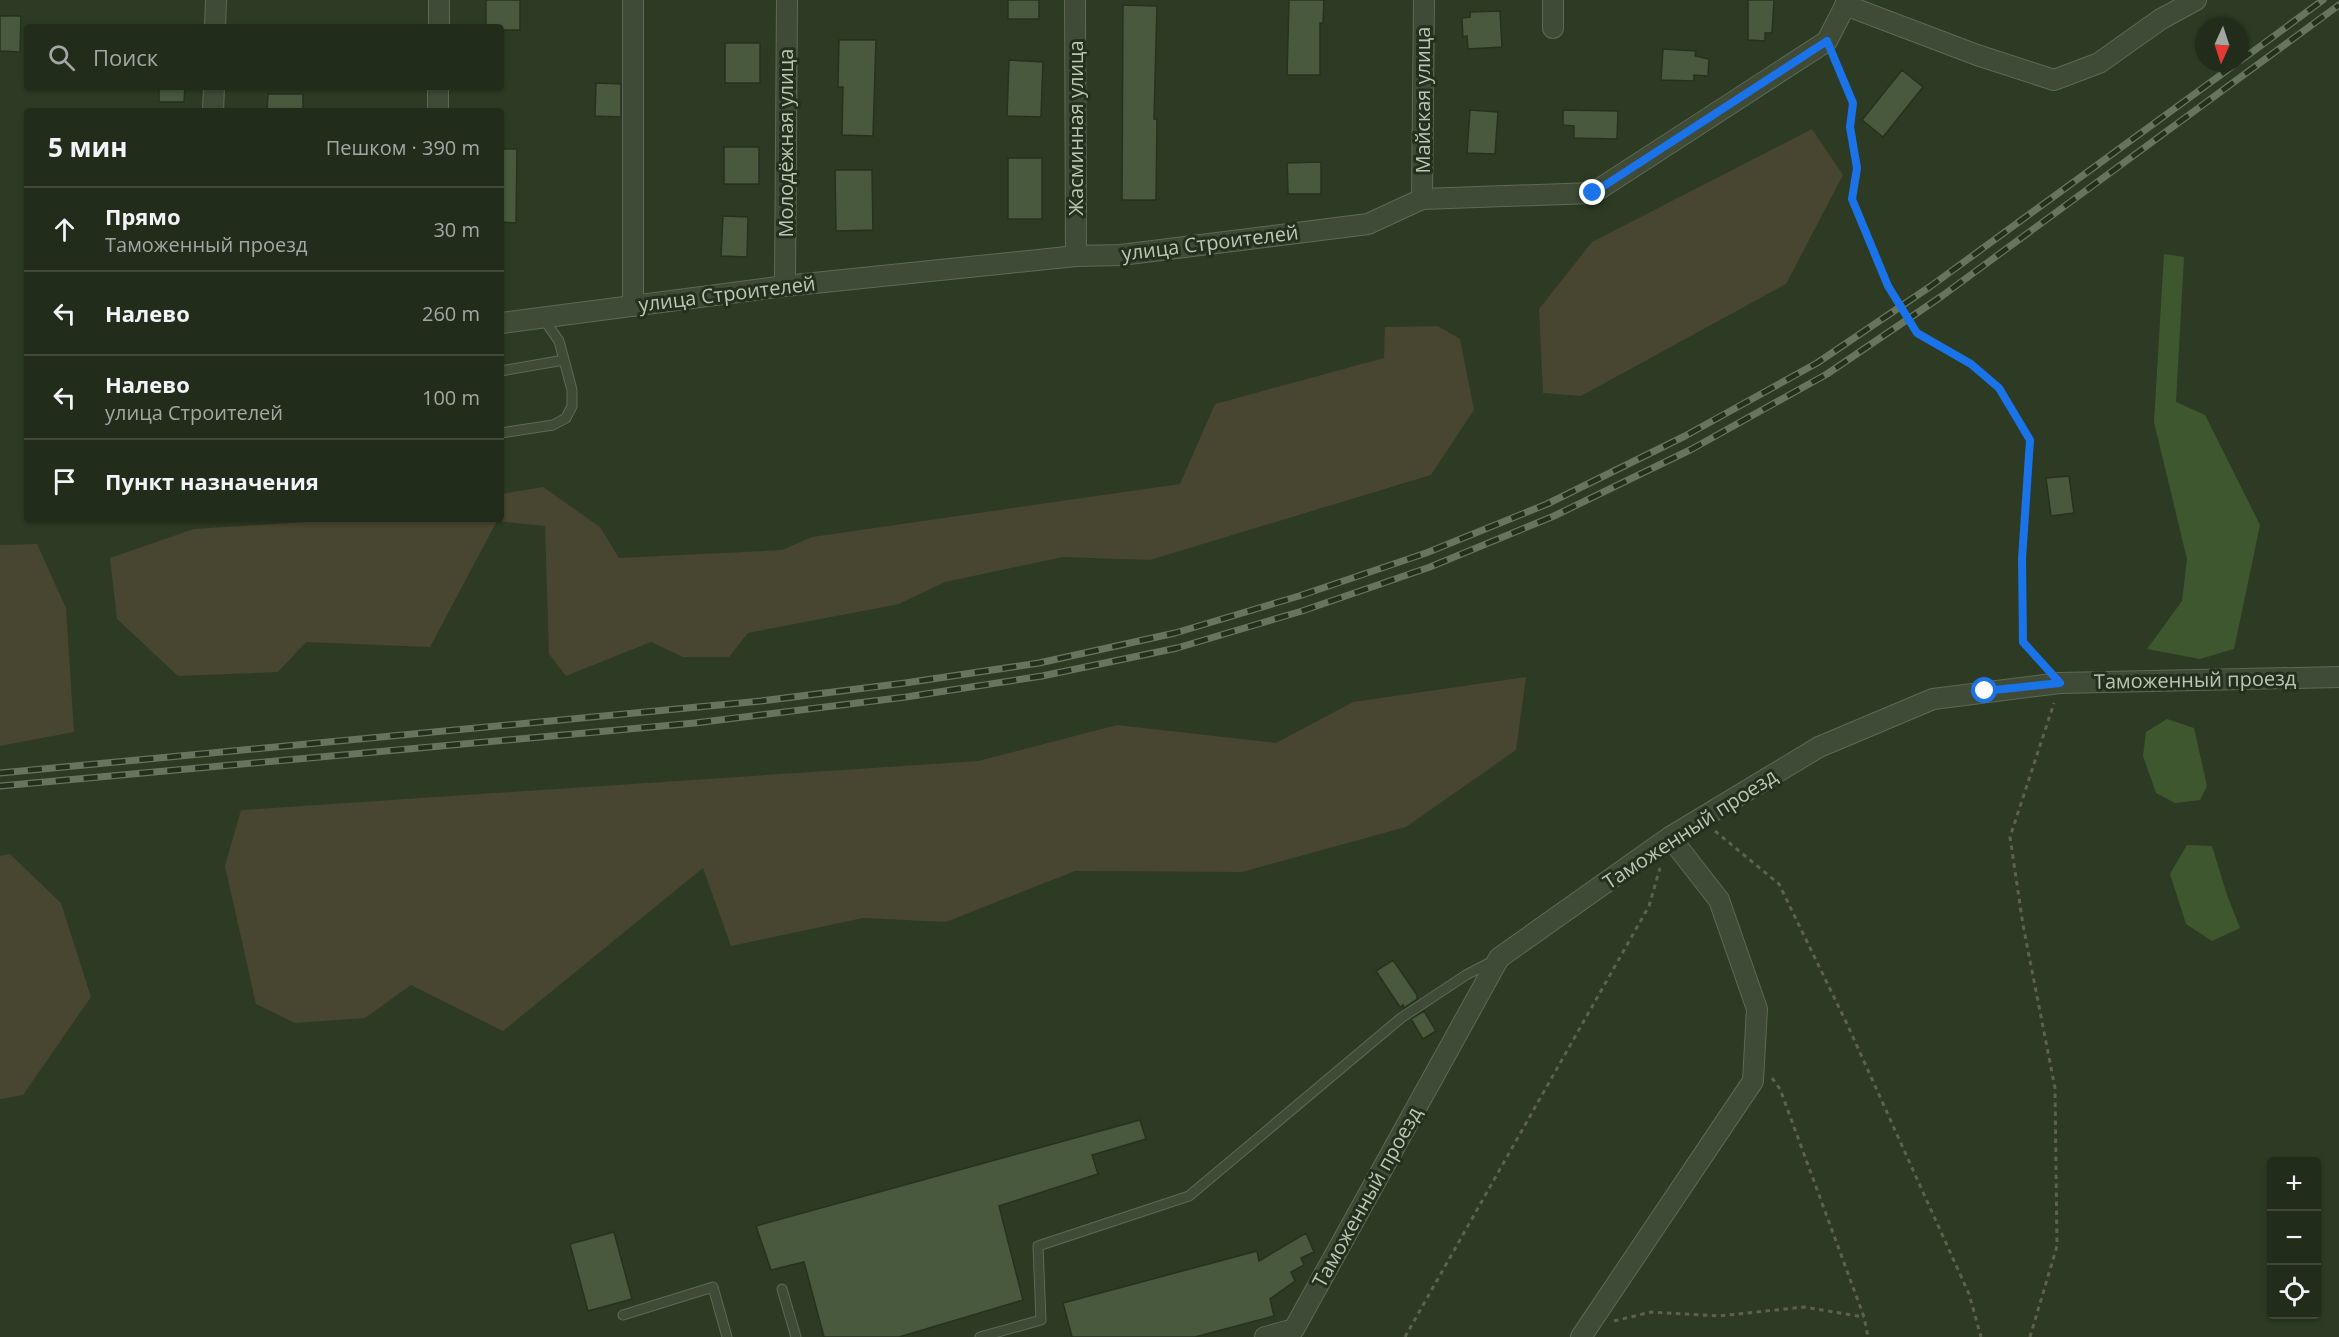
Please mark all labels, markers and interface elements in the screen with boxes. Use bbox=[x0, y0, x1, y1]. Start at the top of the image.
north arrow bbox=[2195, 18, 2249, 72]
search box bbox=[24, 24, 504, 90]
street label: Майская улица bbox=[1409, 27, 1436, 173]
street label: Жасминная улица bbox=[1062, 40, 1089, 216]
icon: search bbox=[45, 41, 78, 74]
text: Поиск bbox=[93, 42, 158, 72]
street label: Молодёжная улица bbox=[772, 49, 799, 237]
text: 5 мин bbox=[48, 129, 128, 165]
text: Пешком · 390 m bbox=[326, 134, 480, 161]
route end bbox=[1579, 179, 1605, 205]
text: Прямо bbox=[105, 201, 181, 231]
icon: ahead bbox=[48, 213, 81, 246]
text: 30 m bbox=[433, 216, 480, 243]
street label: улица Строителей bbox=[1120, 218, 1300, 267]
text: Таможенный проезд bbox=[105, 231, 307, 258]
street label: улица Строителей bbox=[637, 269, 817, 318]
icon: left bbox=[48, 297, 81, 330]
text: Налево bbox=[105, 298, 190, 328]
text: 260 m bbox=[422, 300, 480, 327]
text: Налево bbox=[105, 369, 190, 399]
icon: left bbox=[48, 381, 81, 414]
text: 100 m bbox=[422, 384, 480, 411]
text: улица Строителей bbox=[105, 399, 283, 426]
icon: arrive bbox=[48, 465, 81, 498]
text: Пункт назначения bbox=[105, 466, 319, 496]
street label: Таможенный проезд bbox=[2094, 664, 2297, 695]
route start bbox=[1971, 677, 1997, 703]
street label: Таможенный проезд bbox=[1597, 762, 1782, 895]
street label: Таможенный проезд bbox=[1306, 1101, 1428, 1292]
map controls bbox=[2267, 1157, 2321, 1319]
button: + bbox=[2267, 1157, 2321, 1211]
button: − bbox=[2267, 1211, 2321, 1265]
button: locate bbox=[2267, 1265, 2321, 1319]

